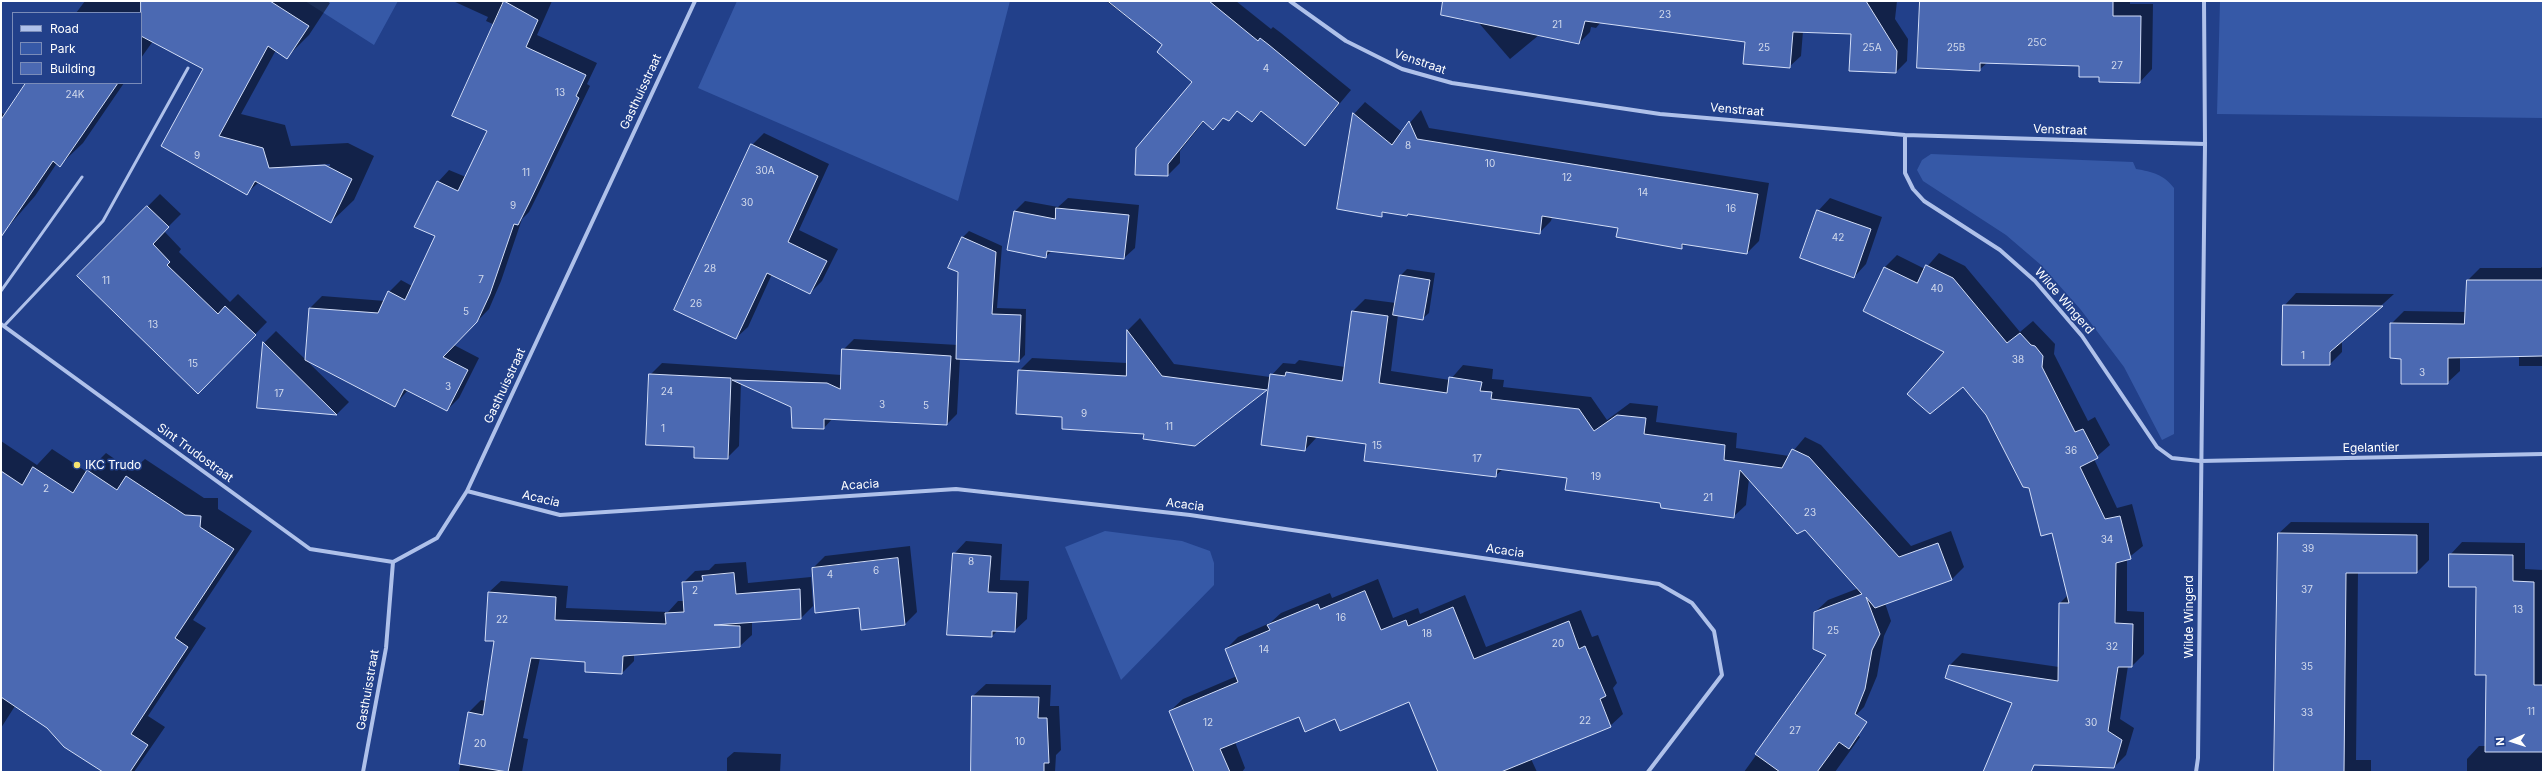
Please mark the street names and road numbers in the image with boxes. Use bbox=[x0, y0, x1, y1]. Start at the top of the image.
street label: Venstraat bbox=[1392, 46, 1448, 78]
street label: Gasthuisstraat bbox=[617, 52, 665, 132]
street label: Venstraat bbox=[1710, 100, 1764, 120]
street label: Venstraat bbox=[2033, 122, 2087, 138]
street label: Wilde Wingerd bbox=[2031, 265, 2097, 337]
street label: Gasthuisstraat bbox=[481, 346, 529, 426]
street label: Sint Trudostraat bbox=[154, 421, 236, 485]
street label: Egelantier bbox=[2343, 440, 2399, 456]
street label: Acacia bbox=[840, 476, 880, 494]
street label: Acacia bbox=[521, 488, 561, 510]
street label: Acacia bbox=[1165, 496, 1205, 514]
street label: Acacia bbox=[1485, 541, 1525, 561]
street label: Wilde Wingerd bbox=[2182, 575, 2196, 659]
street label: Gasthuisstraat bbox=[354, 649, 382, 731]

